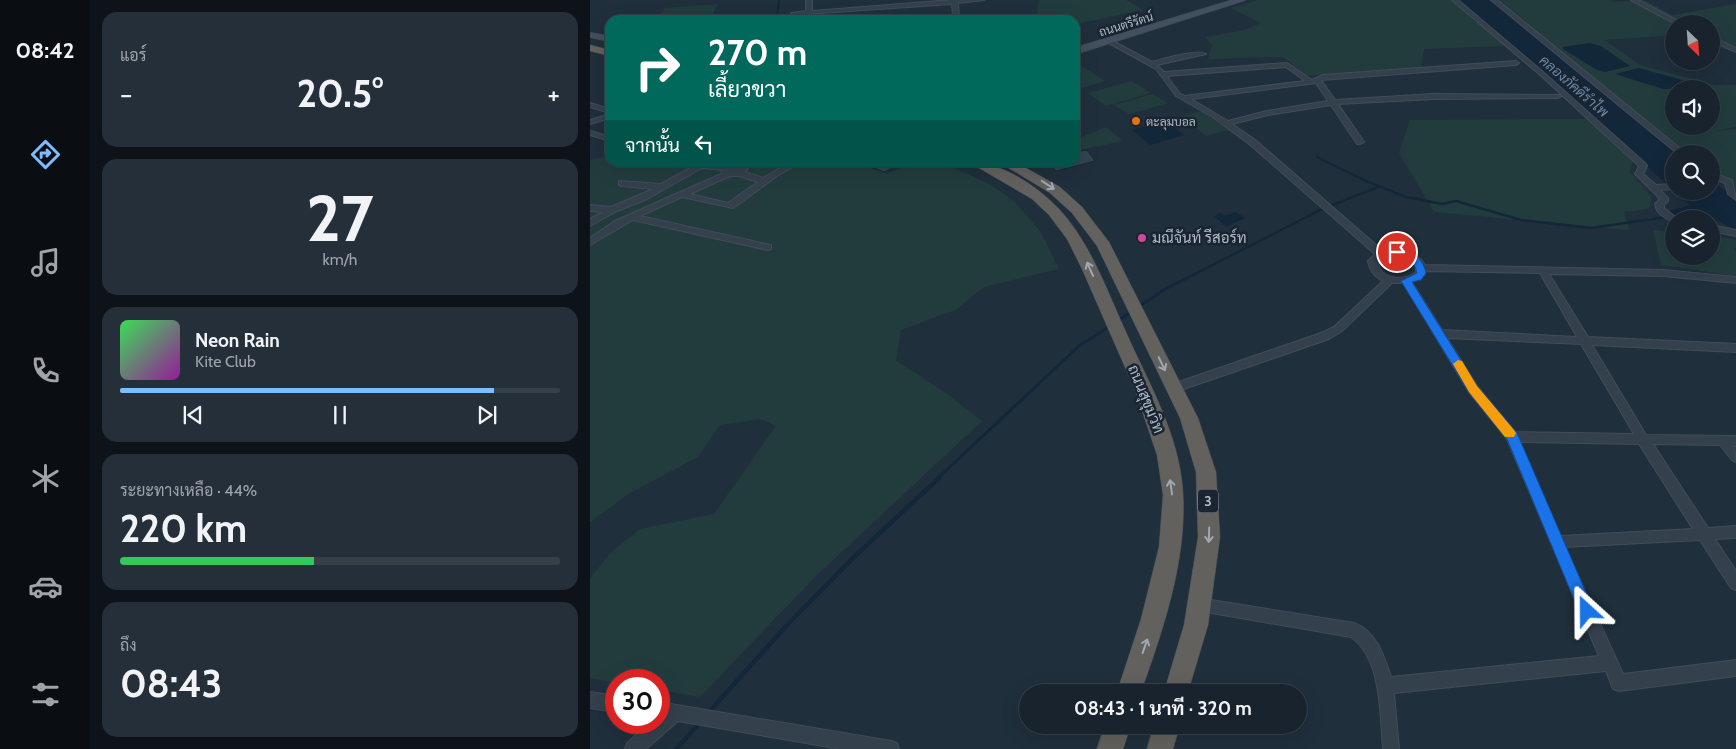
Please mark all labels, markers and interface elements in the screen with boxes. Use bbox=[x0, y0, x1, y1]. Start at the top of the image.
street label: ถนนตรีรัตน์ bbox=[1097, 9, 1155, 39]
north arrow bbox=[1665, 15, 1720, 70]
map controls bbox=[1665, 15, 1720, 265]
text: 270 m bbox=[708, 31, 807, 74]
icon: right bbox=[625, 35, 690, 100]
text: 08:42 bbox=[15, 37, 75, 64]
text: แอร์ bbox=[120, 46, 146, 65]
water label: คลองภัคดีรำไพ bbox=[1536, 51, 1612, 121]
text: 20.5° bbox=[297, 70, 383, 117]
text: เลี้ยวขวา bbox=[708, 76, 786, 103]
text: − bbox=[120, 77, 132, 111]
text: + bbox=[548, 77, 560, 111]
button: sound bbox=[1665, 80, 1720, 135]
place label: ตะลุมบอล bbox=[1146, 114, 1196, 131]
marker: ตะลุมบอล bbox=[1130, 115, 1142, 127]
icon: left bbox=[690, 130, 718, 158]
text: จากนั้น bbox=[625, 134, 680, 157]
icon: directions bbox=[28, 137, 63, 172]
button: search bbox=[1665, 145, 1720, 200]
text: 27 bbox=[306, 178, 374, 257]
one-way arrow bbox=[1040, 180, 1054, 190]
button: layers bbox=[1665, 210, 1720, 265]
place label: มณีจันท์ รีสอร์ท bbox=[1152, 228, 1247, 247]
pin bbox=[1376, 231, 1418, 273]
marker: มณีจันท์ รีสอร์ท bbox=[1136, 232, 1148, 244]
icon: arrive bbox=[1383, 238, 1411, 266]
icon: music bbox=[28, 245, 63, 280]
text: km/h bbox=[322, 250, 358, 269]
one-way arrow bbox=[1084, 262, 1094, 277]
text: Neon Rain bbox=[195, 329, 280, 352]
text: Kite Club bbox=[195, 352, 256, 371]
icon: phone bbox=[28, 353, 63, 388]
one-way arrow bbox=[1158, 356, 1168, 371]
street label: ถนนสุขุมวิท bbox=[1122, 362, 1168, 437]
icon: previous bbox=[179, 401, 207, 429]
icon: pause bbox=[326, 401, 354, 429]
icon: next bbox=[473, 401, 501, 429]
icon: climate bbox=[28, 461, 63, 496]
one-way arrow bbox=[1166, 480, 1176, 496]
text: ระยะทางเหลือ · 44% bbox=[120, 481, 257, 500]
road number: 3 bbox=[1198, 490, 1218, 512]
text: 220 km bbox=[120, 505, 247, 552]
one-way arrow bbox=[1204, 527, 1213, 543]
icon: car bbox=[28, 569, 63, 604]
position arrow bbox=[1560, 584, 1612, 636]
text: ถึง bbox=[120, 636, 137, 655]
one-way arrow bbox=[1141, 639, 1150, 655]
text: 08:43 bbox=[120, 660, 222, 707]
speed limit sign: 30 bbox=[605, 669, 670, 734]
icon: filters bbox=[28, 677, 63, 712]
text: 08:43 · 1 นาที · 320 m bbox=[1074, 697, 1252, 720]

